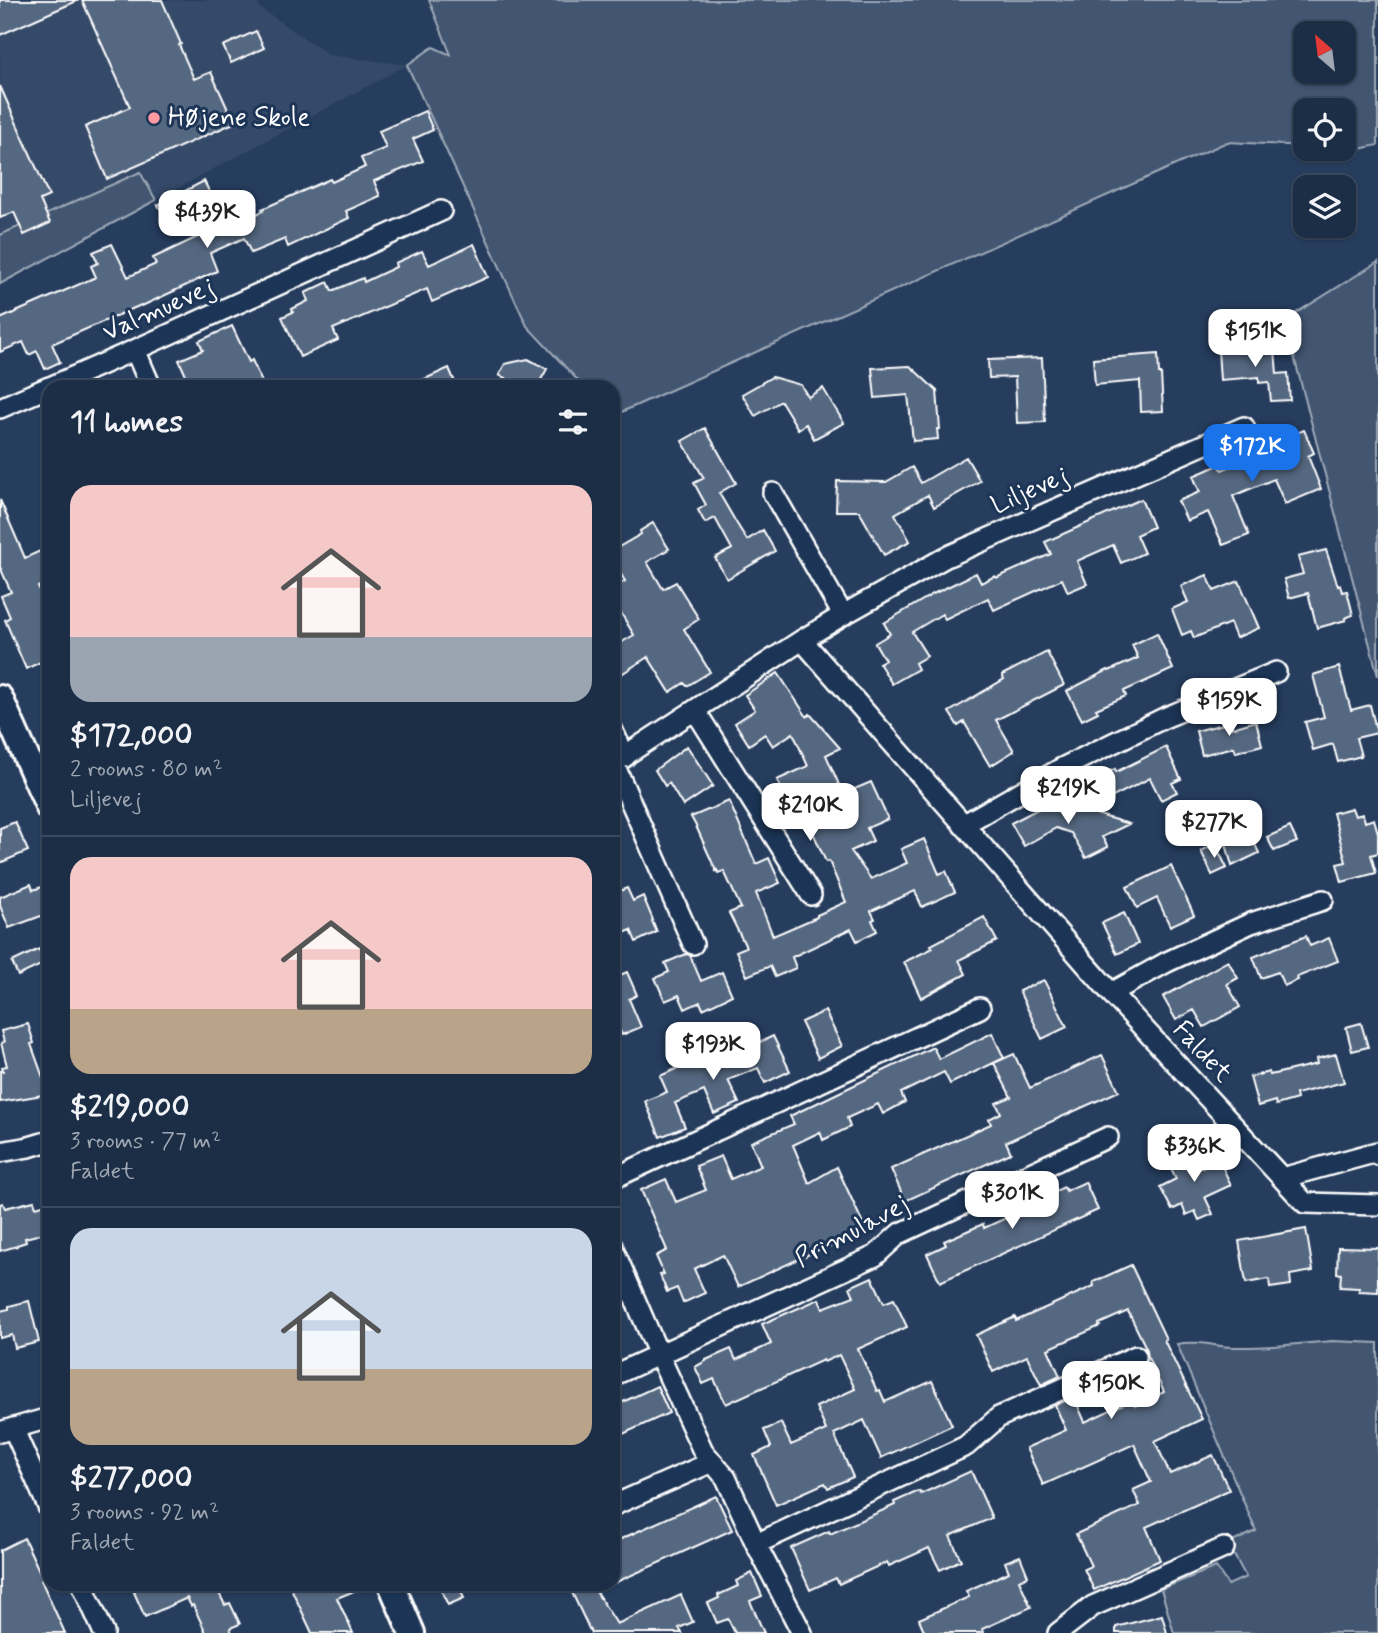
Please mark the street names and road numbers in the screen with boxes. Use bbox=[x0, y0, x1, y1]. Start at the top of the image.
street label: Valmuevej bbox=[98, 270, 220, 350]
street label: Liljevej bbox=[986, 459, 1074, 523]
street label: Faldet bbox=[1165, 1014, 1239, 1090]
street label: Primulavej bbox=[789, 1188, 915, 1276]

